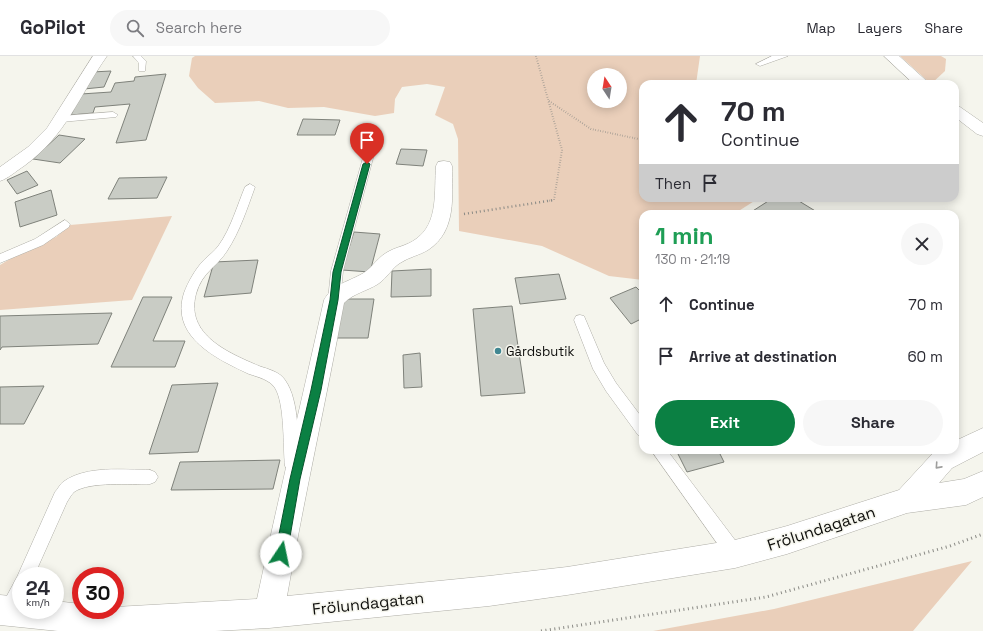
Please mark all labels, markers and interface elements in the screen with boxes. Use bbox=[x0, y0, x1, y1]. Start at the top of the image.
search box bbox=[110, 10, 390, 46]
text: GoPilot bbox=[20, 15, 86, 40]
icon: search bbox=[124, 17, 146, 39]
text: Search here bbox=[156, 18, 242, 37]
text: Map bbox=[806, 19, 836, 37]
text: Layers bbox=[858, 19, 902, 37]
text: Share bbox=[924, 19, 963, 37]
north arrow bbox=[587, 68, 627, 108]
map controls bbox=[587, 68, 627, 108]
text: 70 m bbox=[721, 93, 786, 129]
icon: ahead bbox=[655, 96, 707, 148]
pin bbox=[350, 123, 384, 164]
text: Continue bbox=[721, 128, 800, 151]
icon: arrive bbox=[356, 129, 378, 151]
icon: arrive bbox=[699, 172, 721, 194]
text: Then bbox=[655, 174, 691, 193]
text: 1 min bbox=[655, 220, 714, 251]
button: close bbox=[901, 223, 943, 265]
text: 130 m · 21:19 bbox=[655, 251, 730, 268]
icon: ahead bbox=[655, 293, 677, 315]
text: Continue bbox=[689, 295, 755, 314]
text: 70 m bbox=[908, 295, 943, 314]
place label: Gårdsbutik bbox=[506, 343, 574, 360]
icon: arrive bbox=[655, 345, 677, 367]
marker: Gårdsbutik bbox=[493, 346, 503, 356]
text: Arrive at destination bbox=[689, 347, 837, 366]
text: 60 m bbox=[907, 347, 943, 366]
button: Exit bbox=[655, 400, 795, 446]
button: Share bbox=[803, 400, 943, 446]
one-way arrow bbox=[935, 461, 942, 469]
street label: Frölundagatan bbox=[764, 501, 878, 556]
position arrow bbox=[260, 533, 302, 575]
speed limit sign: 30 bbox=[72, 567, 124, 619]
text: 24 bbox=[26, 575, 50, 601]
street label: Frölundagatan bbox=[311, 587, 425, 620]
text: km/h bbox=[26, 596, 50, 609]

